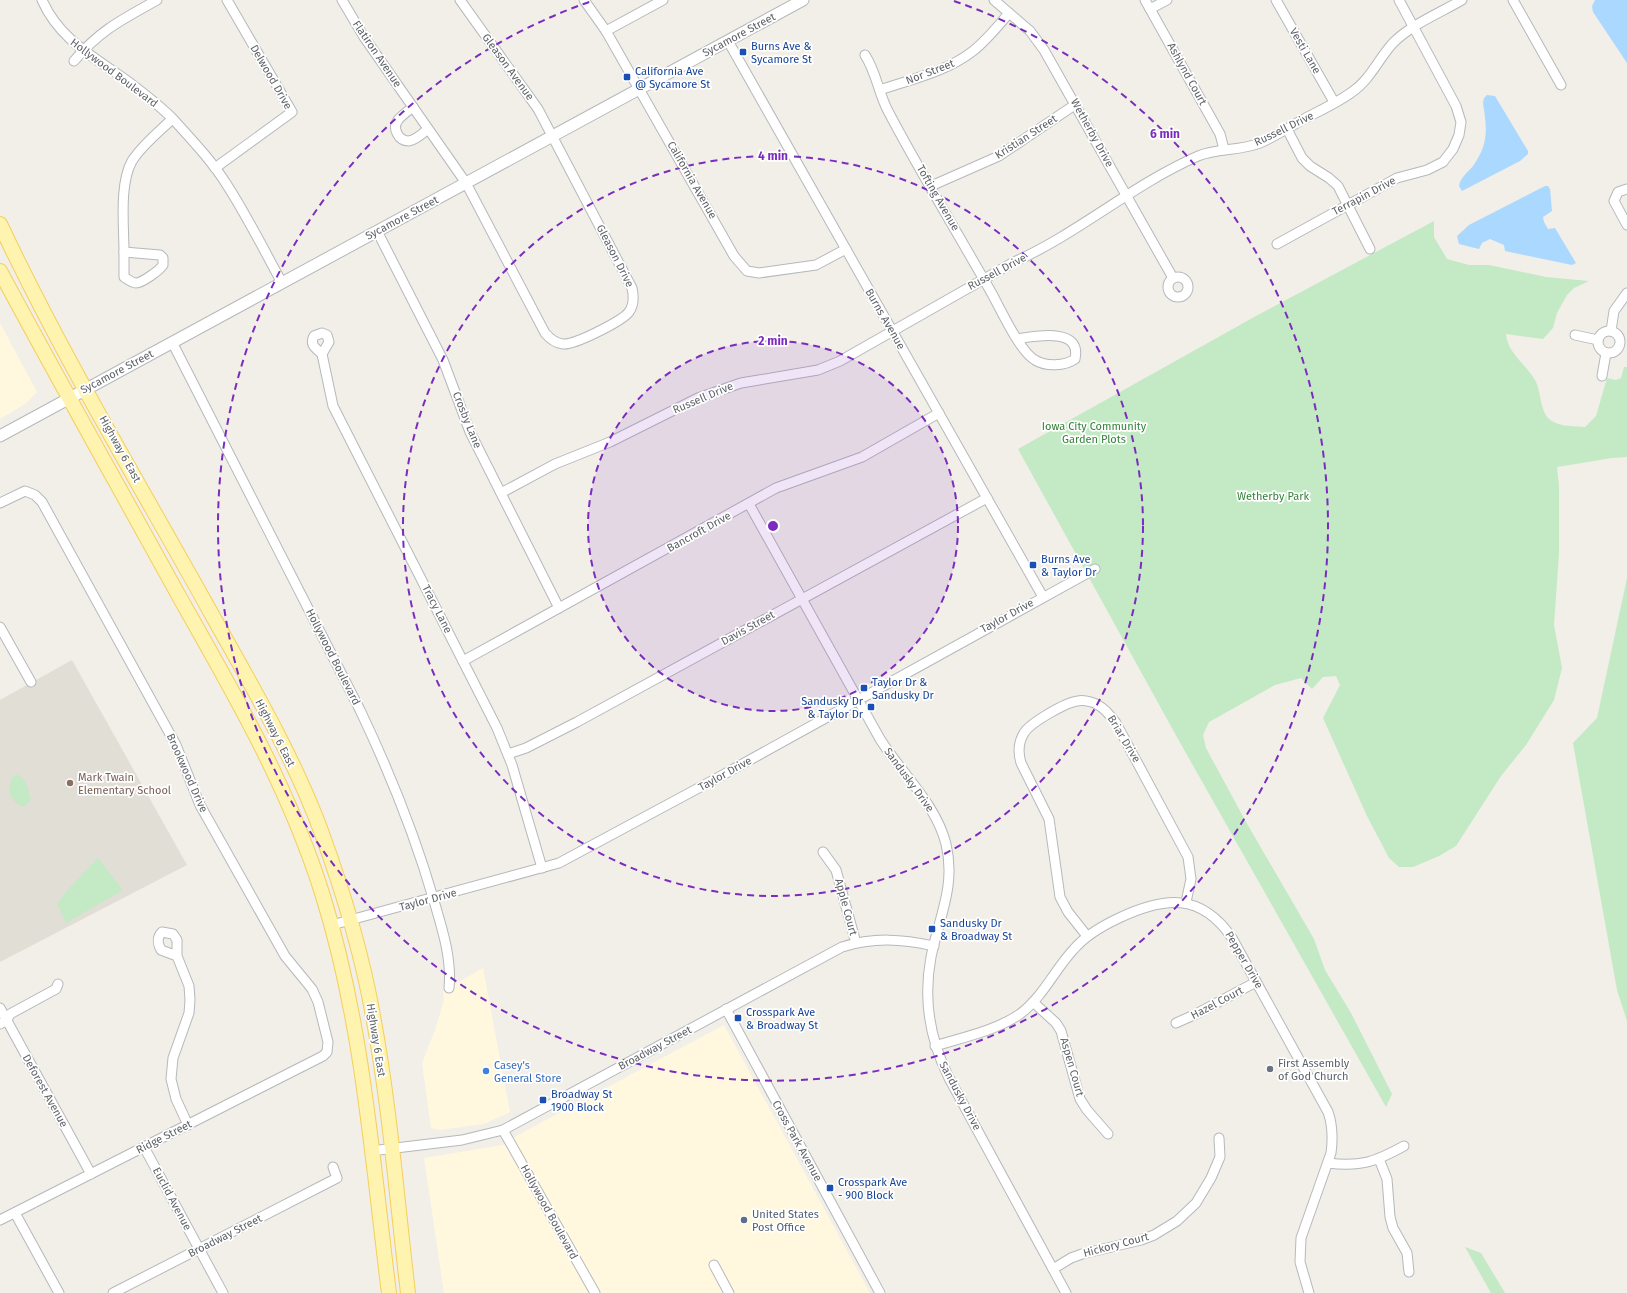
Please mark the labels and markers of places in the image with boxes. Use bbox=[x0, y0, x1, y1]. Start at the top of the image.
place label: Burns Ave & Sycamore St bbox=[751, 40, 812, 66]
marker: Burns Ave & Sycamore St bbox=[738, 47, 748, 57]
place label: California Ave @ Sycamore St bbox=[635, 65, 710, 91]
marker: California Ave @ Sycamore St bbox=[622, 72, 632, 82]
centre of rings bbox=[766, 519, 780, 533]
place label: Burns Ave & Taylor Dr bbox=[1041, 553, 1097, 579]
marker: Burns Ave & Taylor Dr bbox=[1028, 560, 1038, 570]
place label: Taylor Dr & Sandusky Dr bbox=[872, 676, 935, 702]
marker: Taylor Dr & Sandusky Dr bbox=[859, 683, 869, 693]
place label: Sandusky Dr & Taylor Dr bbox=[801, 695, 864, 721]
marker: Sandusky Dr & Taylor Dr bbox=[866, 702, 876, 712]
place label: Mark Twain Elementary School bbox=[78, 771, 171, 797]
marker: Mark Twain Elementary School bbox=[65, 778, 75, 788]
place label: Sandusky Dr & Broadway St bbox=[940, 917, 1012, 943]
marker: Sandusky Dr & Broadway St bbox=[927, 924, 937, 934]
place label: Crosspark Ave & Broadway St bbox=[746, 1006, 818, 1032]
marker: Crosspark Ave & Broadway St bbox=[733, 1013, 743, 1023]
place label: First Assembly of God Church bbox=[1278, 1057, 1350, 1083]
place label: Casey's General Store bbox=[494, 1059, 561, 1085]
marker: First Assembly of God Church bbox=[1265, 1064, 1275, 1074]
marker: Casey's General Store bbox=[481, 1066, 491, 1076]
place label: Broadway St 1900 Block bbox=[551, 1088, 612, 1114]
marker: Broadway St 1900 Block bbox=[538, 1095, 548, 1105]
place label: Crosspark Ave - 900 Block bbox=[838, 1176, 907, 1202]
marker: Crosspark Ave - 900 Block bbox=[825, 1183, 835, 1193]
place label: United States Post Office bbox=[752, 1208, 819, 1234]
marker: United States Post Office bbox=[739, 1215, 749, 1225]

